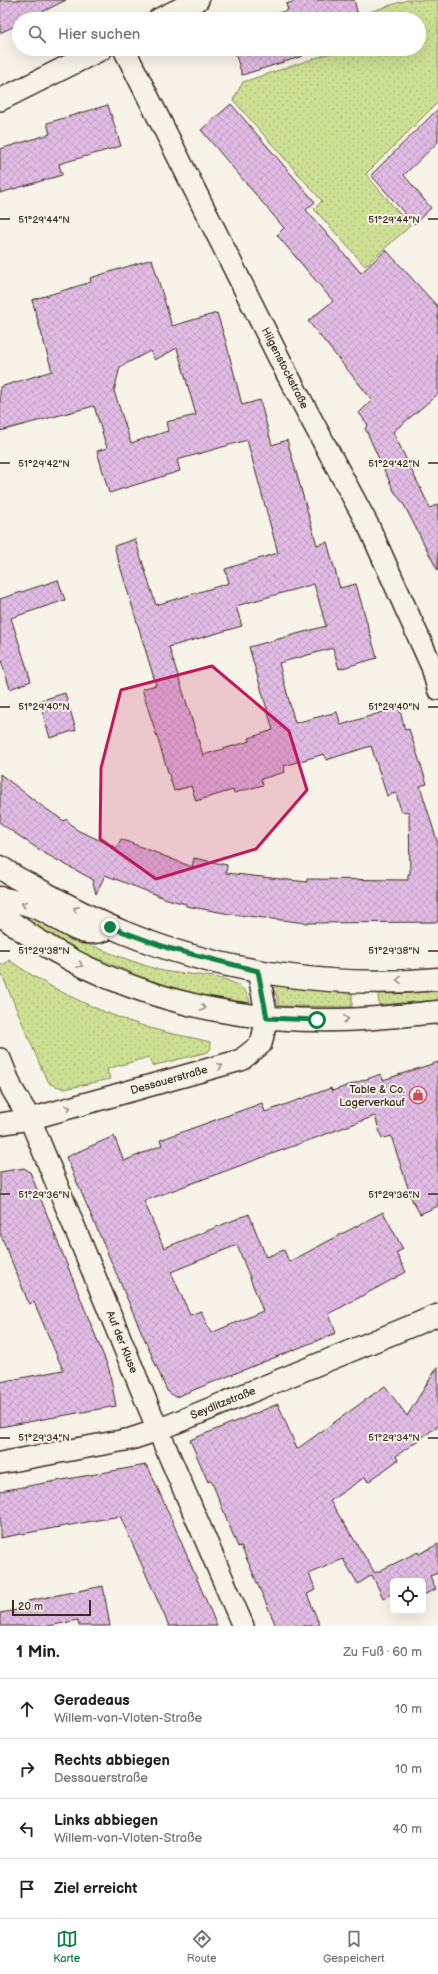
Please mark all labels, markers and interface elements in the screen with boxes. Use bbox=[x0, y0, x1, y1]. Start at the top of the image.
search box bbox=[12, 12, 426, 56]
icon: search bbox=[26, 23, 48, 45]
text: Hier suchen bbox=[58, 25, 140, 44]
text: 51°29'44"N bbox=[18, 214, 70, 226]
text: 51°29'44"N bbox=[368, 214, 420, 226]
street label: Hilgenstockstraße bbox=[259, 325, 311, 411]
text: 51°29'42"N bbox=[18, 458, 70, 470]
text: 51°29'42"N bbox=[368, 458, 420, 470]
text: 51°29'40"N bbox=[18, 701, 70, 713]
text: 51°29'40"N bbox=[368, 701, 420, 713]
one-way arrow bbox=[20, 900, 27, 909]
one-way arrow bbox=[73, 906, 80, 914]
route end bbox=[101, 918, 119, 936]
text: 51°29'38"N bbox=[18, 945, 70, 957]
text: 51°29'38"N bbox=[368, 945, 420, 957]
one-way arrow bbox=[77, 960, 84, 968]
one-way arrow bbox=[396, 976, 402, 985]
one-way arrow bbox=[200, 1003, 206, 1011]
route start bbox=[308, 1011, 326, 1029]
one-way arrow bbox=[343, 1015, 349, 1023]
one-way arrow bbox=[217, 1062, 223, 1070]
street label: Dessauerstraße bbox=[129, 1063, 209, 1097]
place label: Table & Co. Lagerverkauf bbox=[339, 1083, 406, 1109]
shop icon: Table & Co. Lagerverkauf bbox=[408, 1085, 428, 1105]
one-way arrow bbox=[65, 1105, 71, 1113]
text: 51°29'36"N bbox=[18, 1189, 70, 1201]
text: 51°29'36"N bbox=[368, 1189, 420, 1201]
street label: Auf der Kluse bbox=[104, 1309, 141, 1376]
street label: Seydlitzstraße bbox=[188, 1384, 258, 1422]
text: 51°29'34"N bbox=[18, 1432, 70, 1444]
text: 51°29'34"N bbox=[368, 1432, 420, 1444]
map controls bbox=[390, 1578, 426, 1614]
button: locate bbox=[390, 1578, 426, 1614]
scale bar bbox=[12, 1598, 91, 1617]
text: 20 m bbox=[18, 1600, 43, 1613]
text: 1 Min. bbox=[16, 1642, 60, 1662]
text: Zu Fuß · 60 m bbox=[343, 1644, 422, 1660]
text: Geradeaus bbox=[54, 1691, 130, 1710]
icon: ahead bbox=[16, 1698, 38, 1720]
text: 10 m bbox=[395, 1701, 422, 1717]
text: Willem-van-Vloten-Straße bbox=[54, 1710, 202, 1726]
text: Rechts abbiegen bbox=[54, 1751, 170, 1770]
icon: right bbox=[16, 1758, 38, 1780]
text: 10 m bbox=[395, 1761, 422, 1777]
text: Dessauerstraße bbox=[54, 1770, 148, 1786]
text: Links abbiegen bbox=[54, 1811, 158, 1830]
icon: left bbox=[16, 1818, 38, 1840]
text: 40 m bbox=[392, 1821, 422, 1837]
text: Willem-van-Vloten-Straße bbox=[54, 1830, 202, 1846]
icon: arrive bbox=[16, 1878, 38, 1900]
text: Ziel erreicht bbox=[54, 1879, 137, 1898]
tab: Karte bbox=[53, 1928, 80, 1965]
tab: Route bbox=[187, 1928, 216, 1965]
tab: Gespeichert bbox=[323, 1928, 385, 1965]

